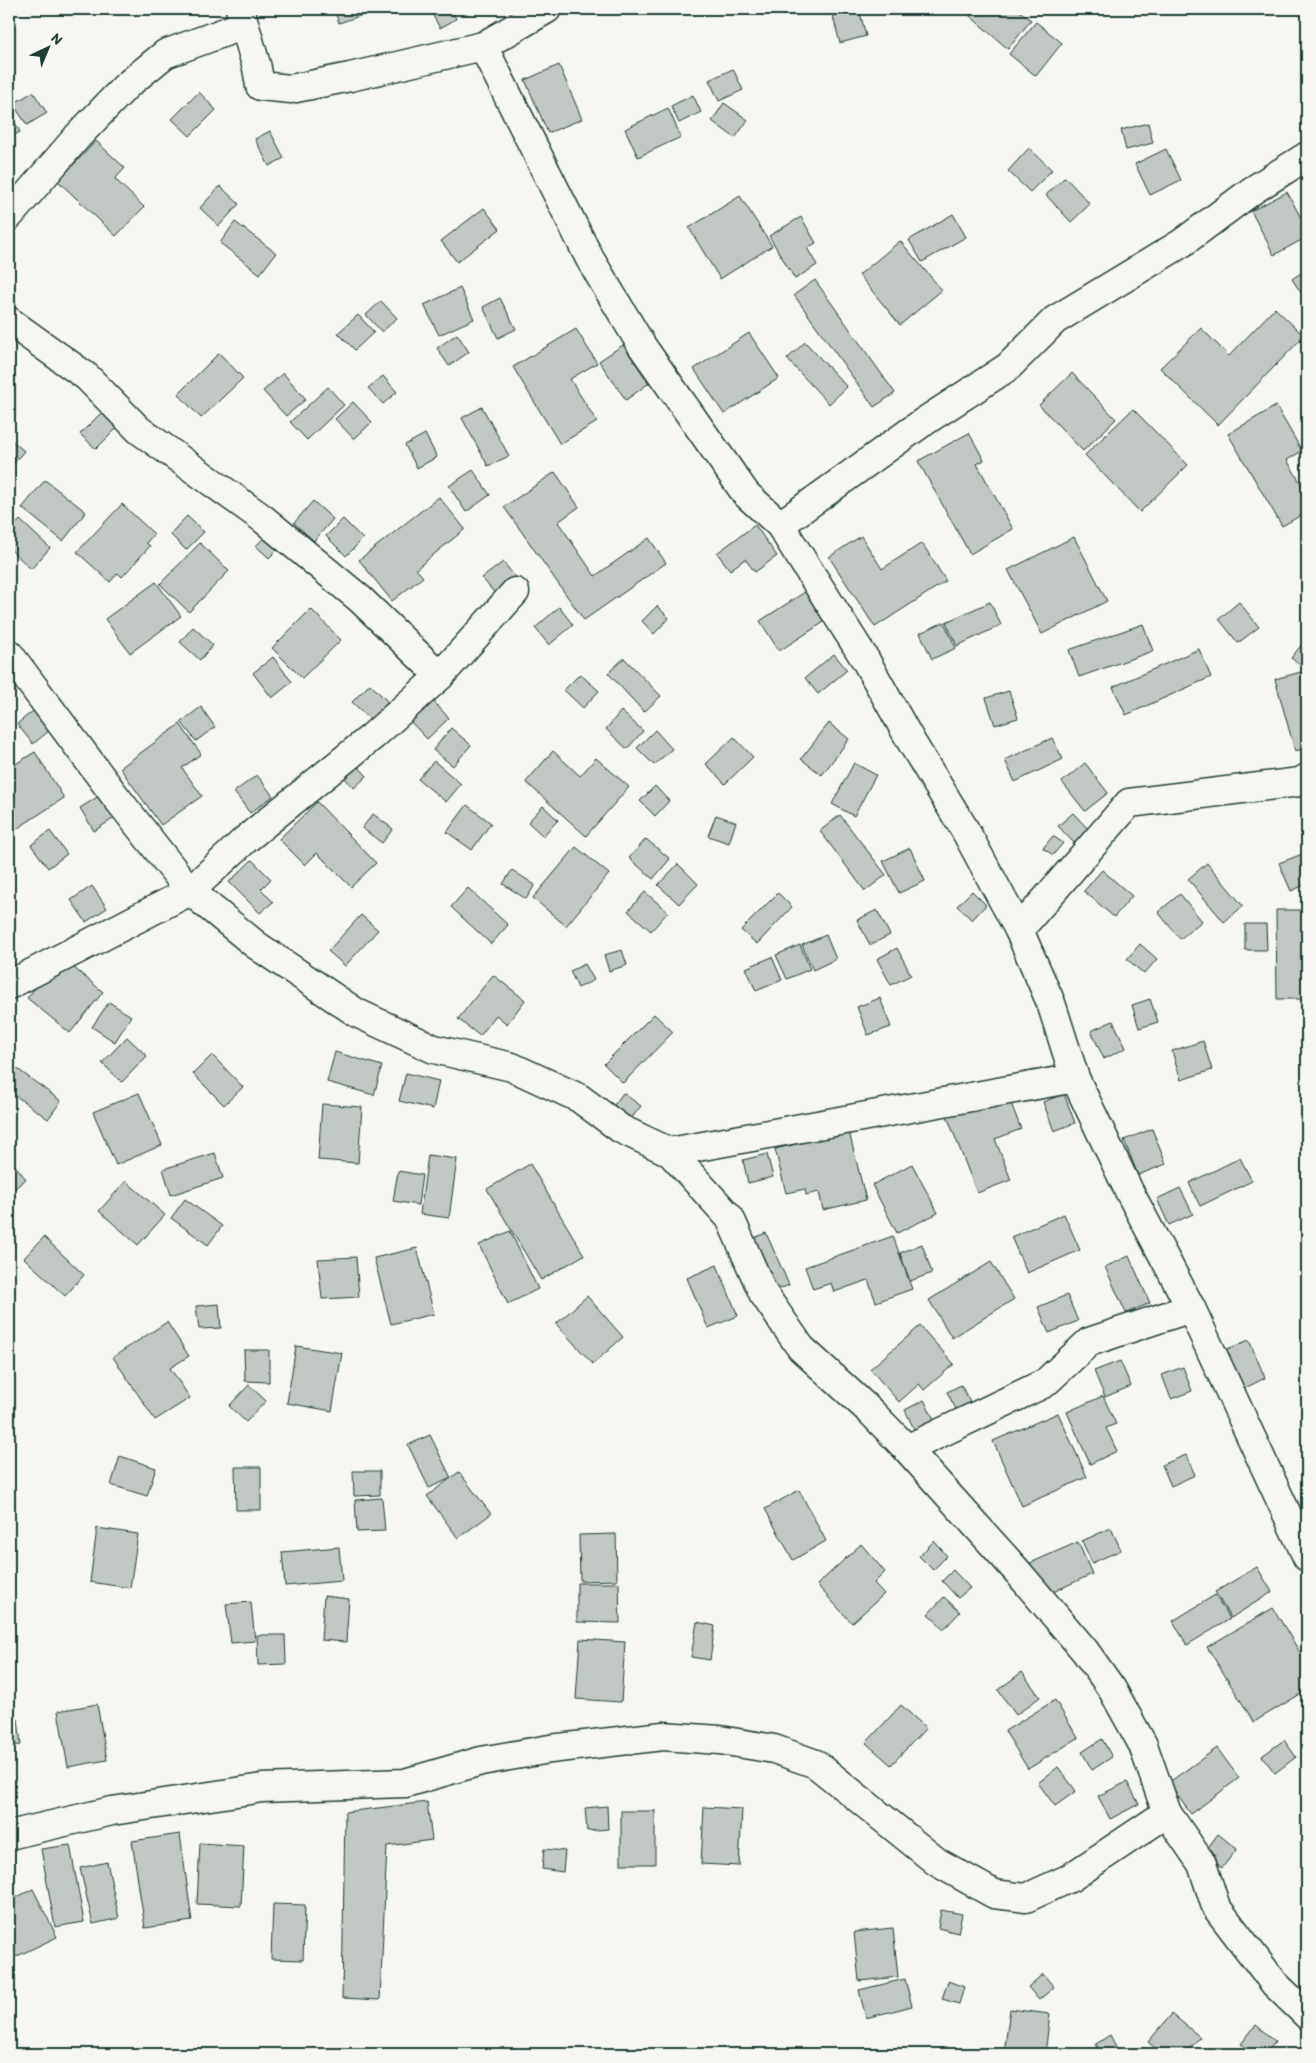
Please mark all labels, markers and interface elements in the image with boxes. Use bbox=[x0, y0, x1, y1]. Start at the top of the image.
north arrow bbox=[22, 22, 72, 72]
text: N bbox=[47, 30, 66, 48]

